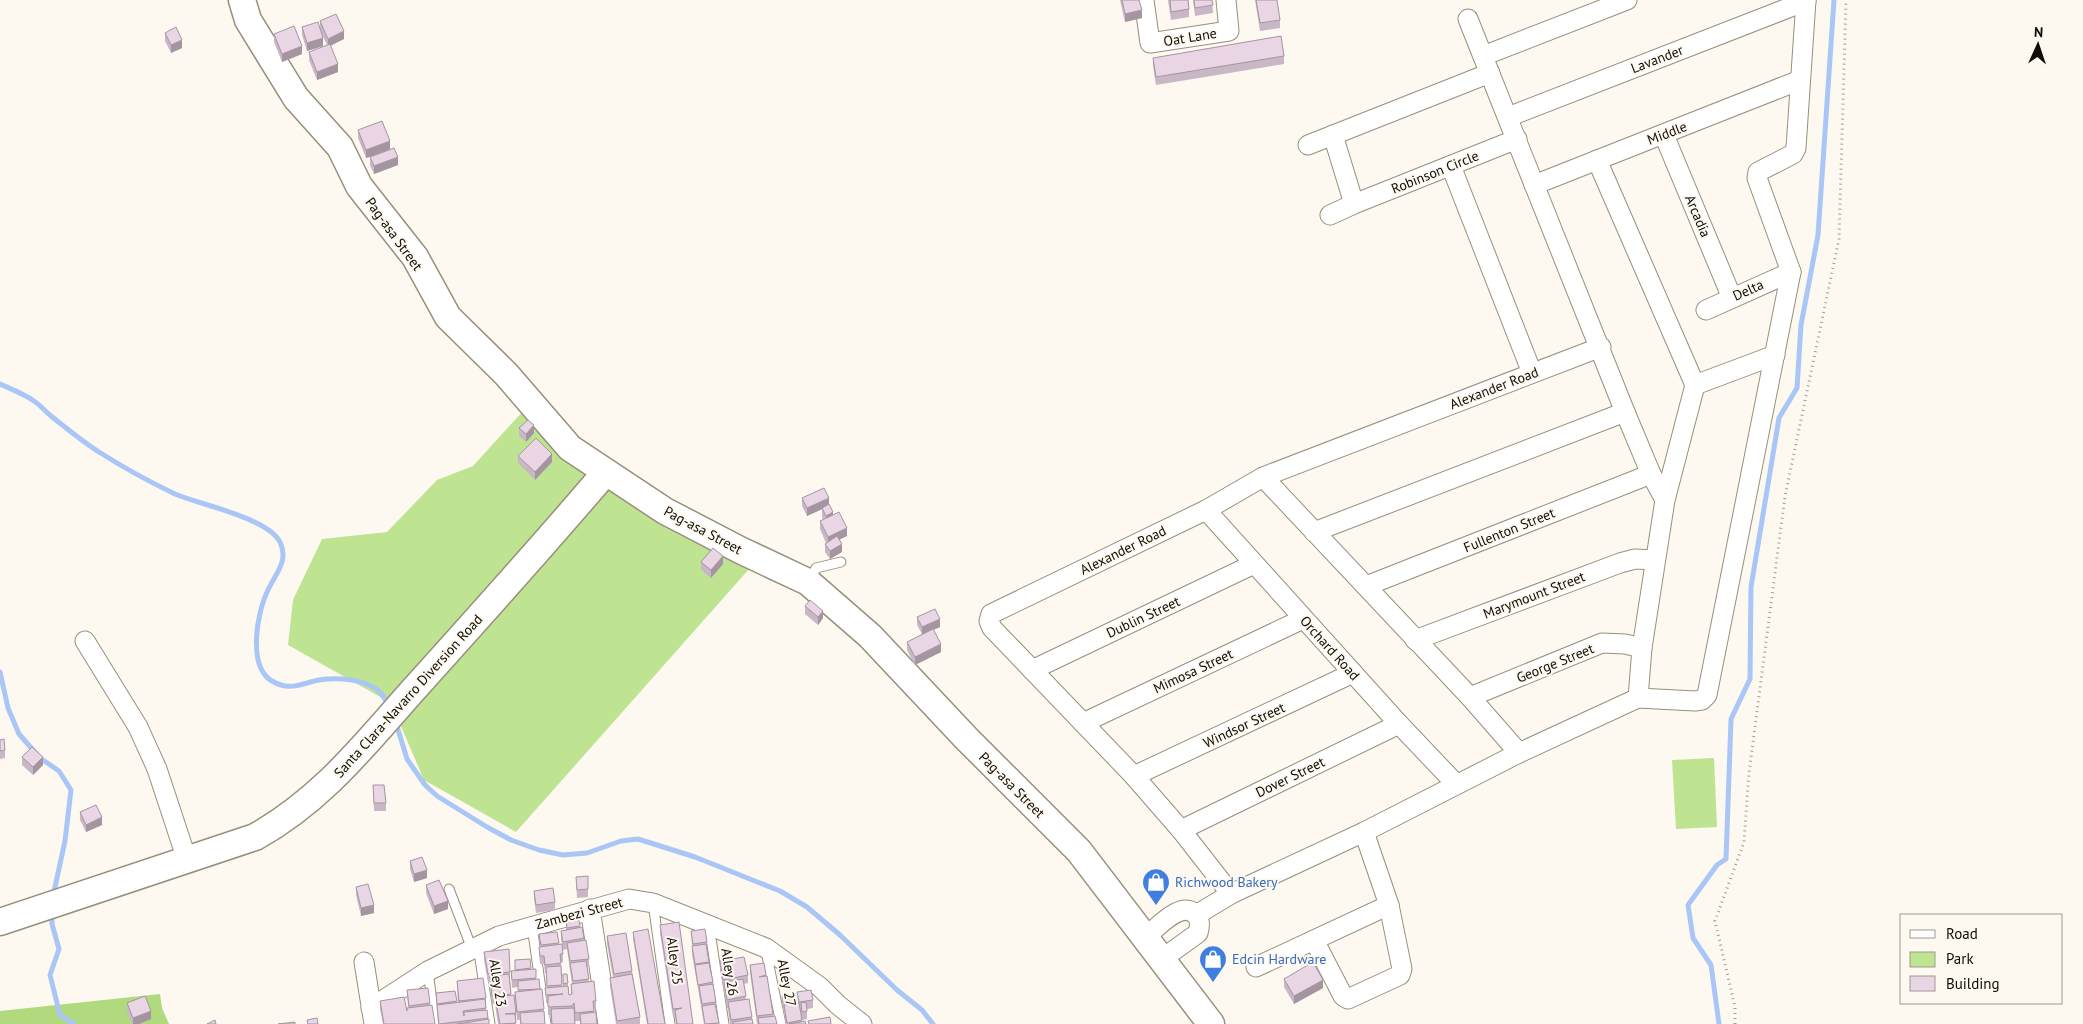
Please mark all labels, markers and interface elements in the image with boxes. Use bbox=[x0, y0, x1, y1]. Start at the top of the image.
north arrow bbox=[2013, 20, 2063, 70]
text: N bbox=[2034, 23, 2044, 41]
street label: Oat Lane bbox=[1162, 24, 1218, 50]
street label: Lavander bbox=[1628, 41, 1686, 77]
street label: Middle bbox=[1645, 117, 1689, 149]
street label: Robinson Circle bbox=[1389, 146, 1481, 198]
street label: Arcadia bbox=[1681, 192, 1715, 240]
street label: Pag-asa Street bbox=[361, 194, 427, 274]
street label: Delta bbox=[1730, 275, 1766, 305]
street label: Alexander Road bbox=[1447, 363, 1541, 413]
street label: Pag-asa Street bbox=[661, 502, 745, 558]
street label: Fullenton Street bbox=[1461, 503, 1558, 557]
street label: Alexander Road bbox=[1077, 521, 1169, 579]
street label: Marymount Street bbox=[1481, 567, 1588, 623]
street label: Dublin Street bbox=[1103, 592, 1183, 642]
street label: Santa Clara-Navarro Diversion Road bbox=[330, 611, 486, 781]
street label: Orchard Road bbox=[1296, 612, 1364, 684]
street label: George Street bbox=[1514, 639, 1597, 687]
street label: Mimosa Street bbox=[1150, 645, 1236, 697]
street label: Windsor Street bbox=[1200, 698, 1288, 752]
street label: Pag-asa Street bbox=[975, 748, 1049, 822]
street label: Dover Street bbox=[1253, 752, 1328, 801]
shop icon: Richwood Bakery bbox=[1141, 867, 1171, 906]
place label: Richwood Bakery bbox=[1175, 873, 1278, 891]
street label: Zambezi Street bbox=[533, 893, 625, 933]
legend bbox=[1900, 914, 2063, 1004]
text: Road bbox=[1946, 924, 1978, 943]
street label: Alley 25 bbox=[663, 936, 687, 986]
shop icon: Edcin Hardware bbox=[1198, 944, 1228, 983]
street label: Alley 26 bbox=[717, 947, 743, 997]
text: Park bbox=[1946, 949, 1974, 968]
place label: Edcin Hardware bbox=[1232, 950, 1326, 968]
street label: Alley 23 bbox=[485, 958, 511, 1008]
street label: Alley 27 bbox=[774, 958, 800, 1008]
text: Building bbox=[1946, 974, 2000, 993]

